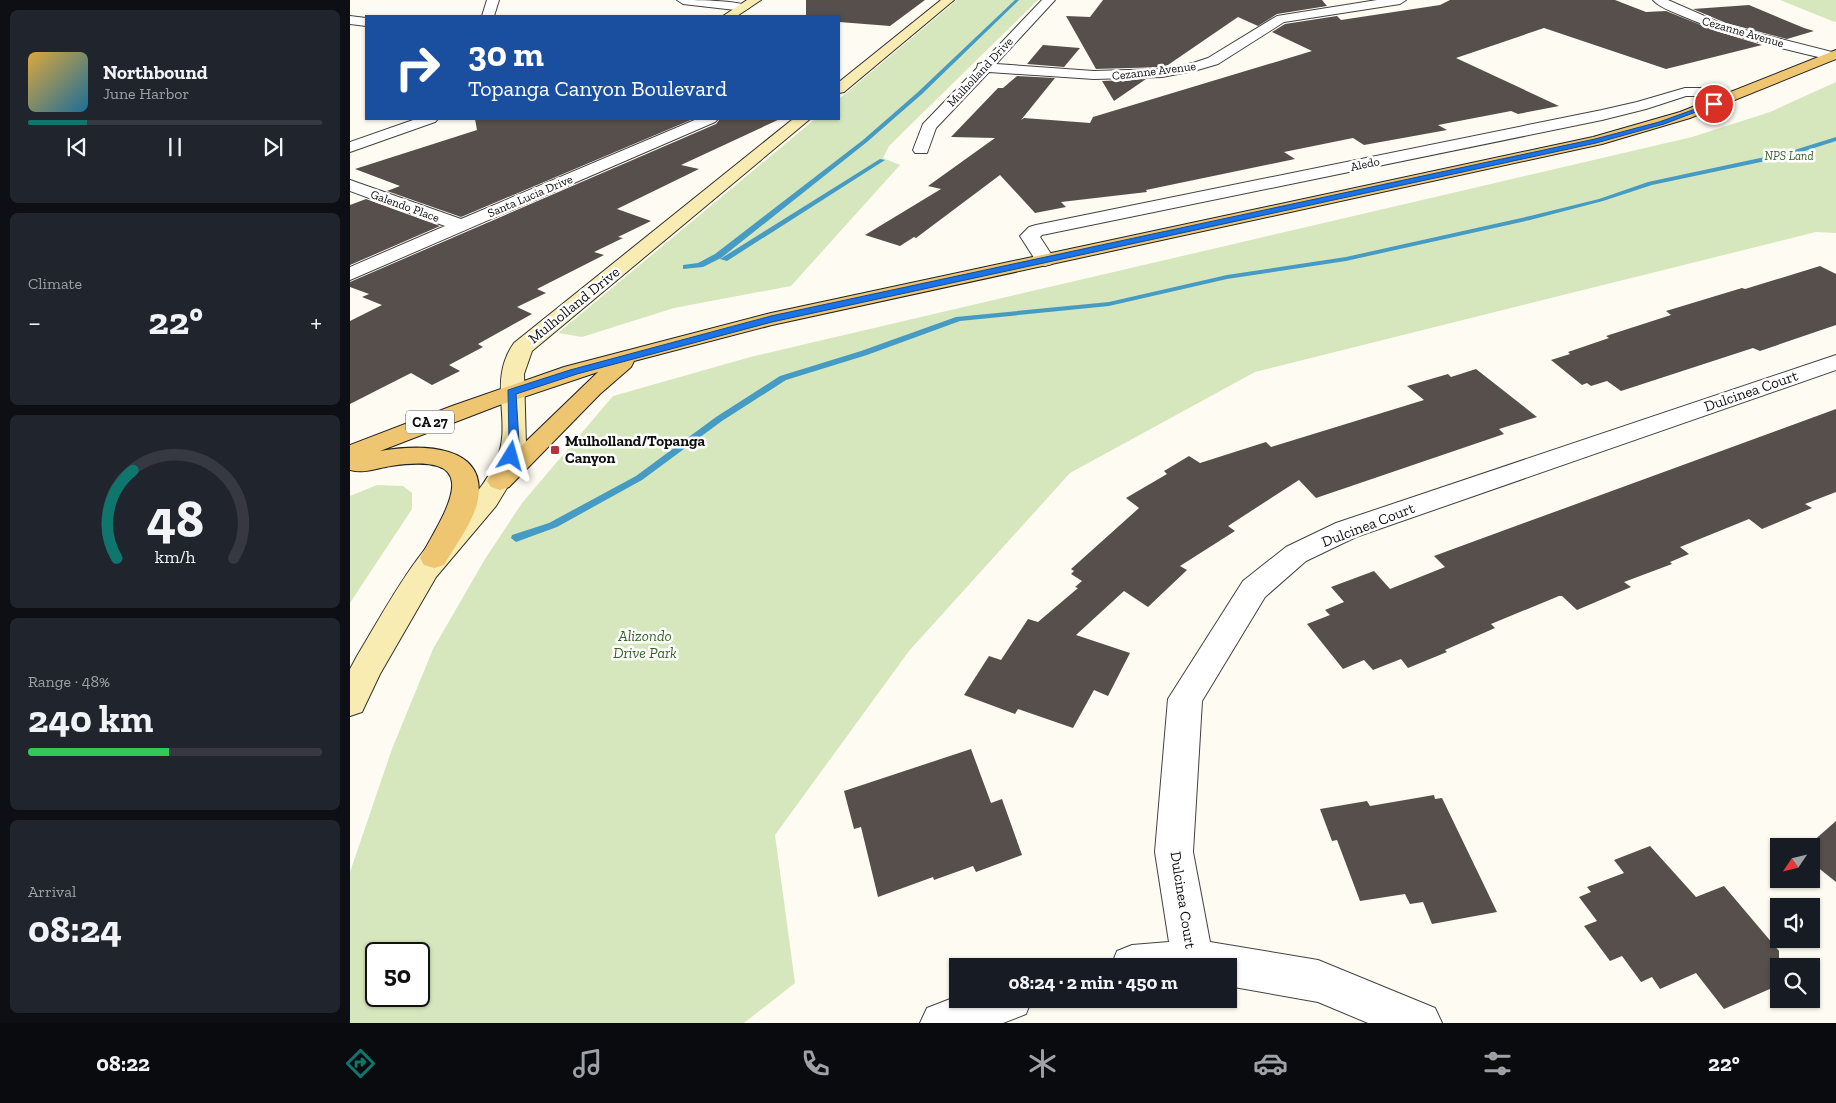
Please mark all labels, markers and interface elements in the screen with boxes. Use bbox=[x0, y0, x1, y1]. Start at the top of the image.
street label: Cezanne Avenue bbox=[1700, 14, 1786, 50]
text: 30 m bbox=[468, 33, 544, 75]
street label: Mulholland Drive bbox=[944, 34, 1016, 110]
icon: right bbox=[385, 35, 450, 100]
street label: Cezanne Avenue bbox=[1111, 59, 1197, 83]
text: Northbound bbox=[103, 61, 208, 84]
text: Topanga Canyon Boulevard bbox=[468, 75, 727, 102]
pin bbox=[1693, 83, 1735, 125]
text: June Harbor bbox=[103, 84, 189, 103]
icon: arrive bbox=[1700, 90, 1728, 118]
icon: previous bbox=[63, 133, 91, 161]
icon: pause bbox=[161, 133, 189, 161]
icon: next bbox=[259, 133, 287, 161]
park label: NPS Land bbox=[1764, 149, 1814, 163]
street label: Aledo bbox=[1349, 154, 1381, 174]
street label: Santa Lucia Drive bbox=[485, 172, 575, 220]
street label: Galendo Place bbox=[369, 187, 442, 225]
street label: Mulholland Drive bbox=[525, 263, 623, 347]
text: Climate bbox=[28, 274, 82, 293]
text: 22° bbox=[148, 298, 203, 344]
text: − bbox=[28, 306, 41, 339]
text: + bbox=[310, 306, 322, 339]
street label: Dulcinea Court bbox=[1702, 366, 1801, 415]
road number: CA 27 bbox=[406, 411, 454, 434]
position arrow bbox=[484, 429, 536, 481]
place label: Mulholland/Topanga Canyon bbox=[565, 432, 706, 467]
marker: Mulholland/Topanga Canyon bbox=[549, 444, 561, 456]
text: 48 bbox=[146, 488, 204, 550]
street label: Dulcinea Court bbox=[1319, 499, 1417, 551]
text: km/h bbox=[155, 546, 195, 568]
park label: Alizondo Drive Park bbox=[613, 627, 677, 662]
text: Range · 48% bbox=[28, 672, 110, 691]
text: 240 km bbox=[28, 696, 153, 742]
north arrow bbox=[1770, 838, 1820, 888]
map controls bbox=[1770, 838, 1820, 1008]
street label: Dulcinea Court bbox=[1166, 850, 1200, 950]
text: Arrival bbox=[28, 882, 76, 901]
button: sound bbox=[1770, 898, 1820, 948]
text: 08:24 bbox=[28, 906, 122, 952]
speed limit sign: 50 bbox=[365, 942, 430, 1007]
button: search bbox=[1770, 958, 1820, 1008]
text: 08:24 · 2 min · 450 m bbox=[1008, 971, 1178, 994]
icon: directions bbox=[343, 1046, 378, 1081]
icon: music bbox=[570, 1046, 605, 1081]
icon: phone bbox=[798, 1046, 833, 1081]
icon: climate bbox=[1025, 1046, 1060, 1081]
icon: car bbox=[1253, 1046, 1288, 1081]
icon: filters bbox=[1480, 1046, 1515, 1081]
text: 08:22 bbox=[96, 1050, 150, 1077]
text: 22° bbox=[1708, 1050, 1740, 1077]

